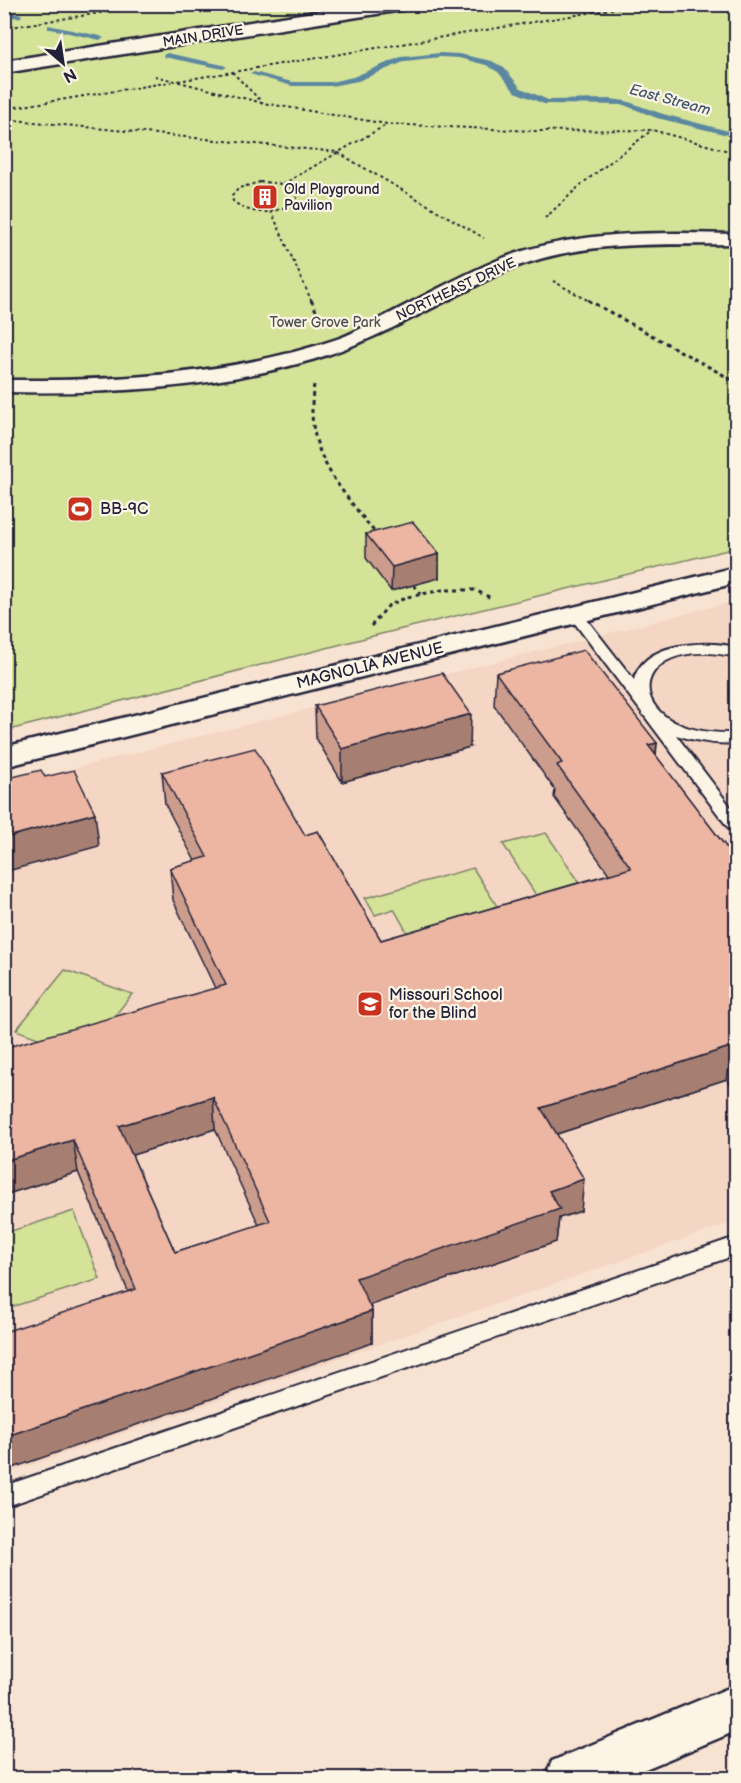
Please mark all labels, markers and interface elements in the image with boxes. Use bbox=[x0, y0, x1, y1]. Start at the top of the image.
street label: MAIN DRIVE bbox=[161, 21, 245, 51]
north arrow bbox=[33, 33, 93, 93]
text: N bbox=[60, 64, 79, 86]
water label: East Stream bbox=[627, 80, 713, 120]
place label: Old Playground Pavilion bbox=[284, 181, 380, 214]
building icon: Old Playground Pavilion bbox=[250, 182, 280, 212]
street label: NORTHEAST DRIVE bbox=[393, 254, 519, 324]
park label: Tower Grove Park bbox=[269, 314, 381, 331]
sports icon: BB-9C bbox=[65, 494, 95, 524]
place label: BB-9C bbox=[100, 500, 148, 519]
street label: MAGNOLIA AVENUE bbox=[295, 639, 445, 693]
place label: Missouri School for the Blind bbox=[389, 986, 503, 1023]
school or university icon: Missouri School for the Blind bbox=[355, 989, 385, 1019]

